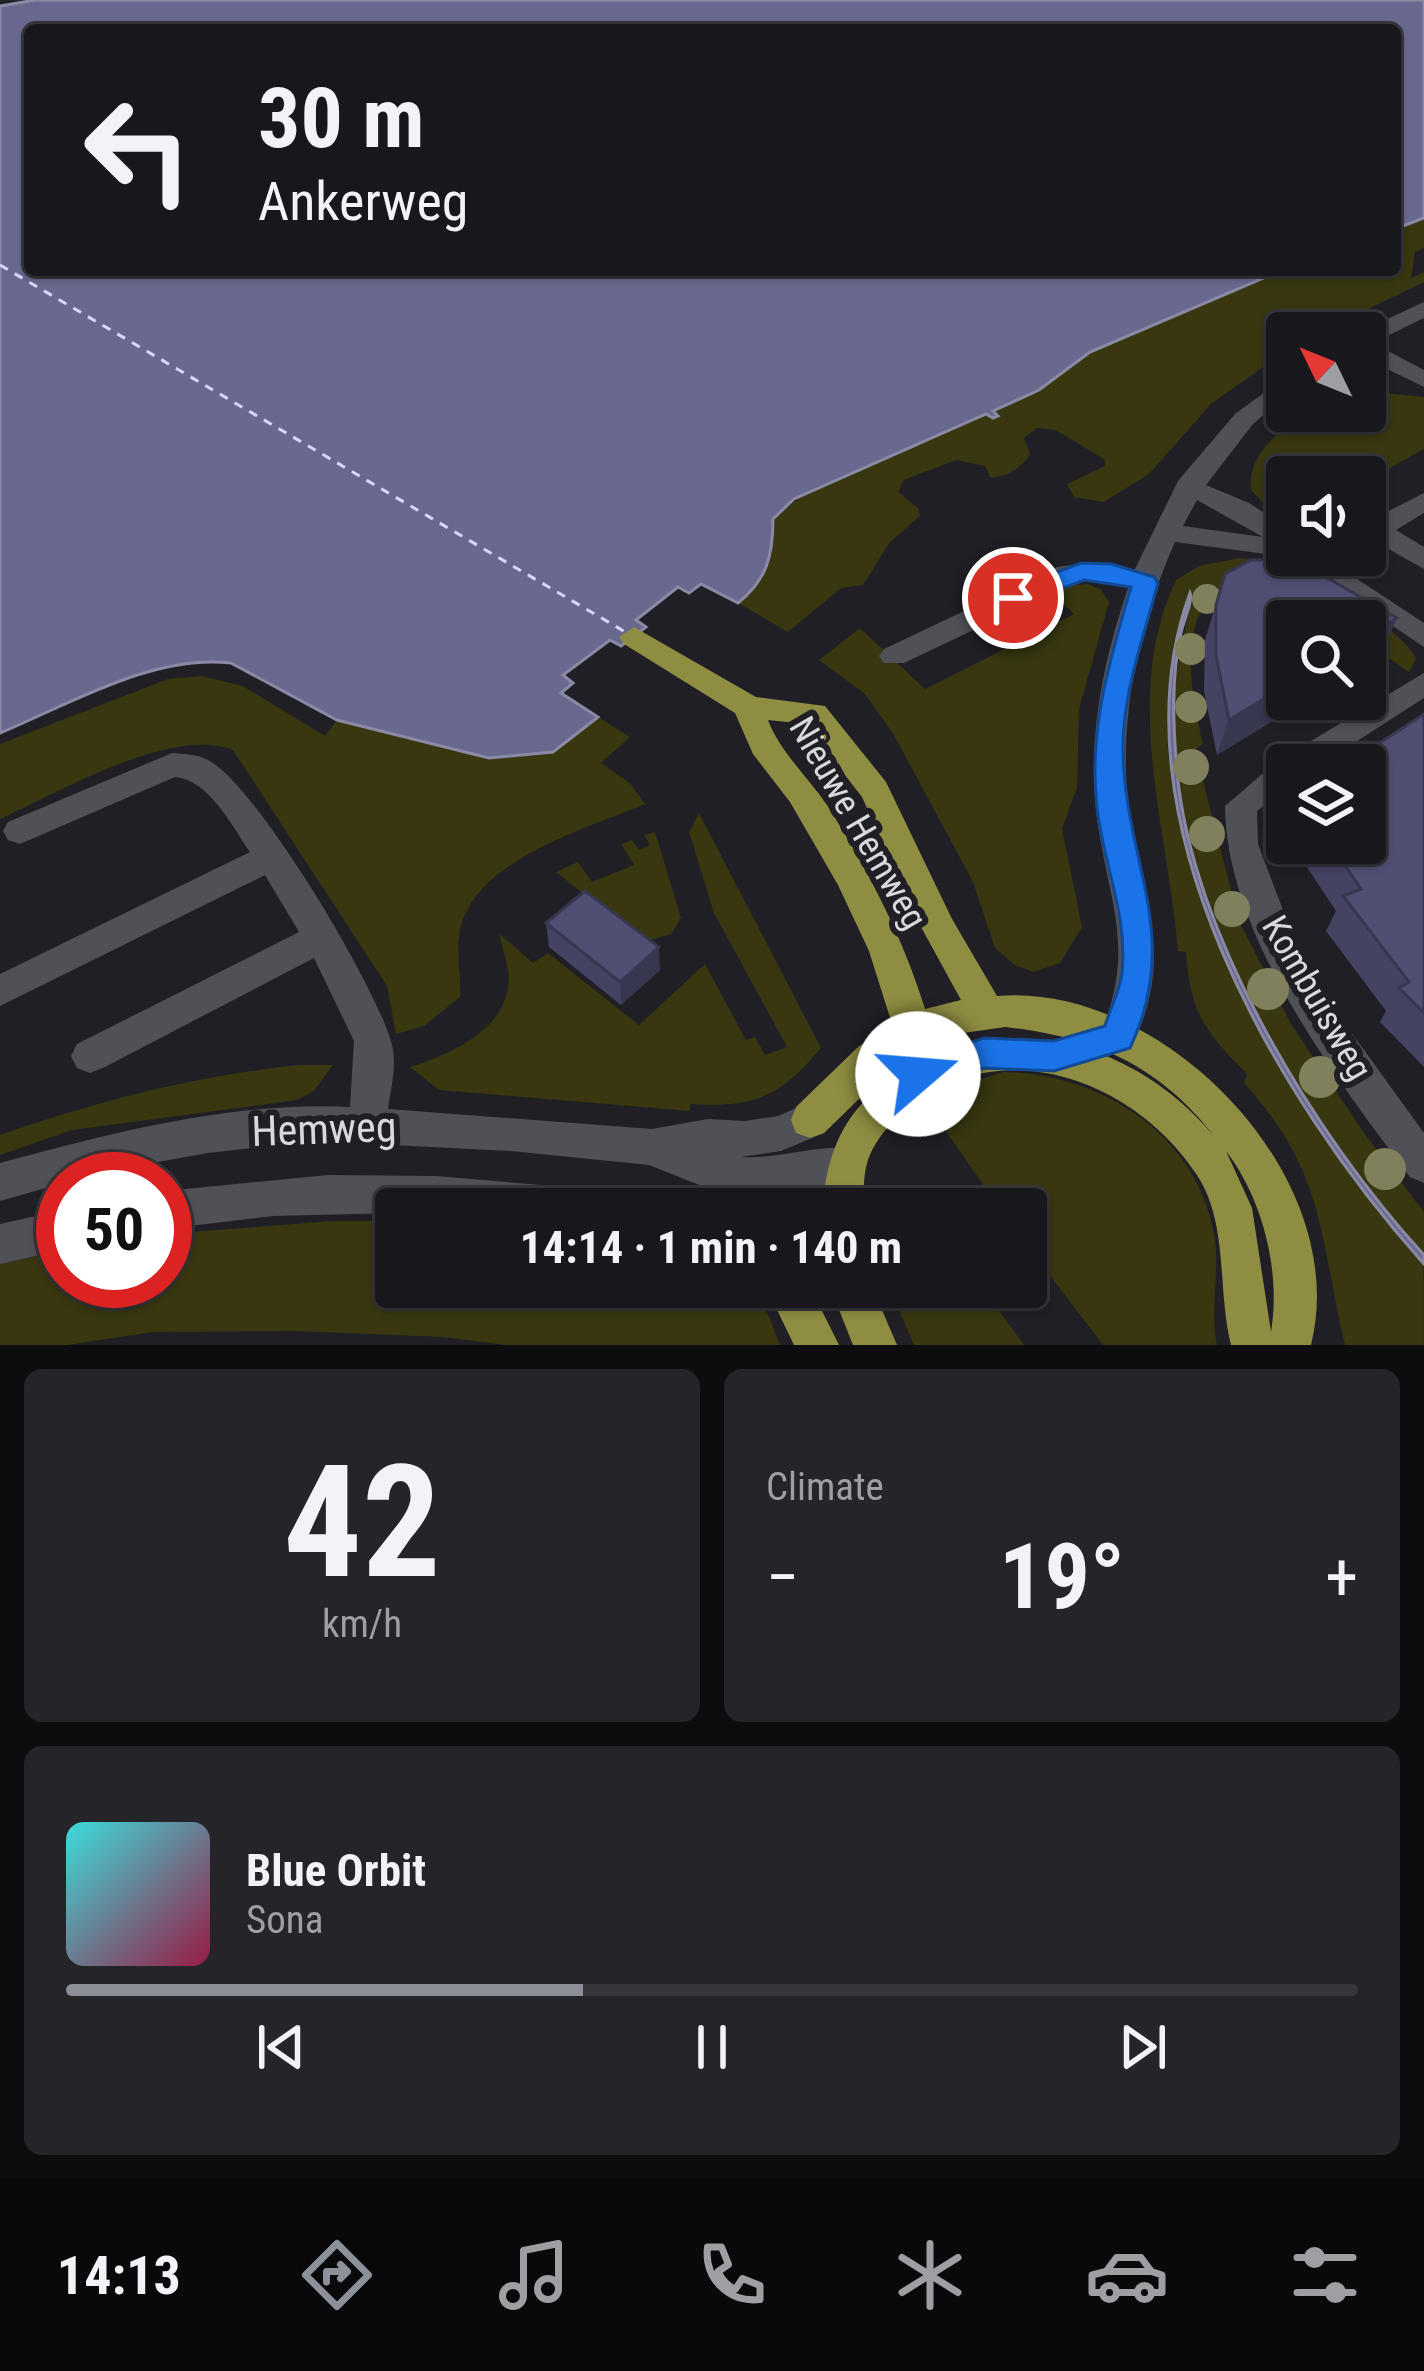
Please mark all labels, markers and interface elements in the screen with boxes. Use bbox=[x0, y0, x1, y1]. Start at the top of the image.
text: 30 m bbox=[258, 69, 425, 168]
icon: left bbox=[60, 72, 216, 228]
text: Ankerweg bbox=[258, 170, 468, 233]
north arrow bbox=[1266, 312, 1386, 432]
map controls bbox=[1266, 312, 1386, 864]
button: sound bbox=[1266, 456, 1386, 576]
pin bbox=[962, 547, 1064, 649]
icon: arrive bbox=[980, 565, 1046, 631]
button: search bbox=[1266, 600, 1386, 720]
street label: Nieuwe Hemweg bbox=[780, 710, 936, 936]
button: layers bbox=[1266, 744, 1386, 864]
street label: Kombuisweg bbox=[1253, 909, 1381, 1087]
position arrow bbox=[855, 1011, 981, 1137]
street label: Hemweg bbox=[251, 1102, 397, 1156]
speed limit sign: 50 bbox=[36, 1152, 192, 1308]
text: 14:14 · 1 min · 140 m bbox=[520, 1221, 902, 1274]
text: 42 bbox=[283, 1431, 441, 1614]
text: Climate bbox=[766, 1464, 884, 1510]
text: 19° bbox=[999, 1525, 1125, 1630]
text: − bbox=[766, 1539, 799, 1616]
text: + bbox=[1325, 1539, 1358, 1616]
text: km/h bbox=[322, 1601, 402, 1647]
text: Blue Orbit bbox=[246, 1844, 426, 1897]
text: Sona bbox=[246, 1897, 323, 1943]
icon: previous bbox=[248, 2014, 314, 2080]
icon: pause bbox=[679, 2014, 745, 2080]
icon: next bbox=[1110, 2014, 1176, 2080]
icon: directions bbox=[295, 2233, 379, 2317]
icon: music bbox=[492, 2233, 576, 2317]
icon: phone bbox=[690, 2233, 774, 2317]
icon: climate bbox=[888, 2233, 972, 2317]
icon: car bbox=[1085, 2233, 1169, 2317]
icon: filters bbox=[1283, 2233, 1367, 2317]
text: 14:13 bbox=[57, 2244, 181, 2307]

